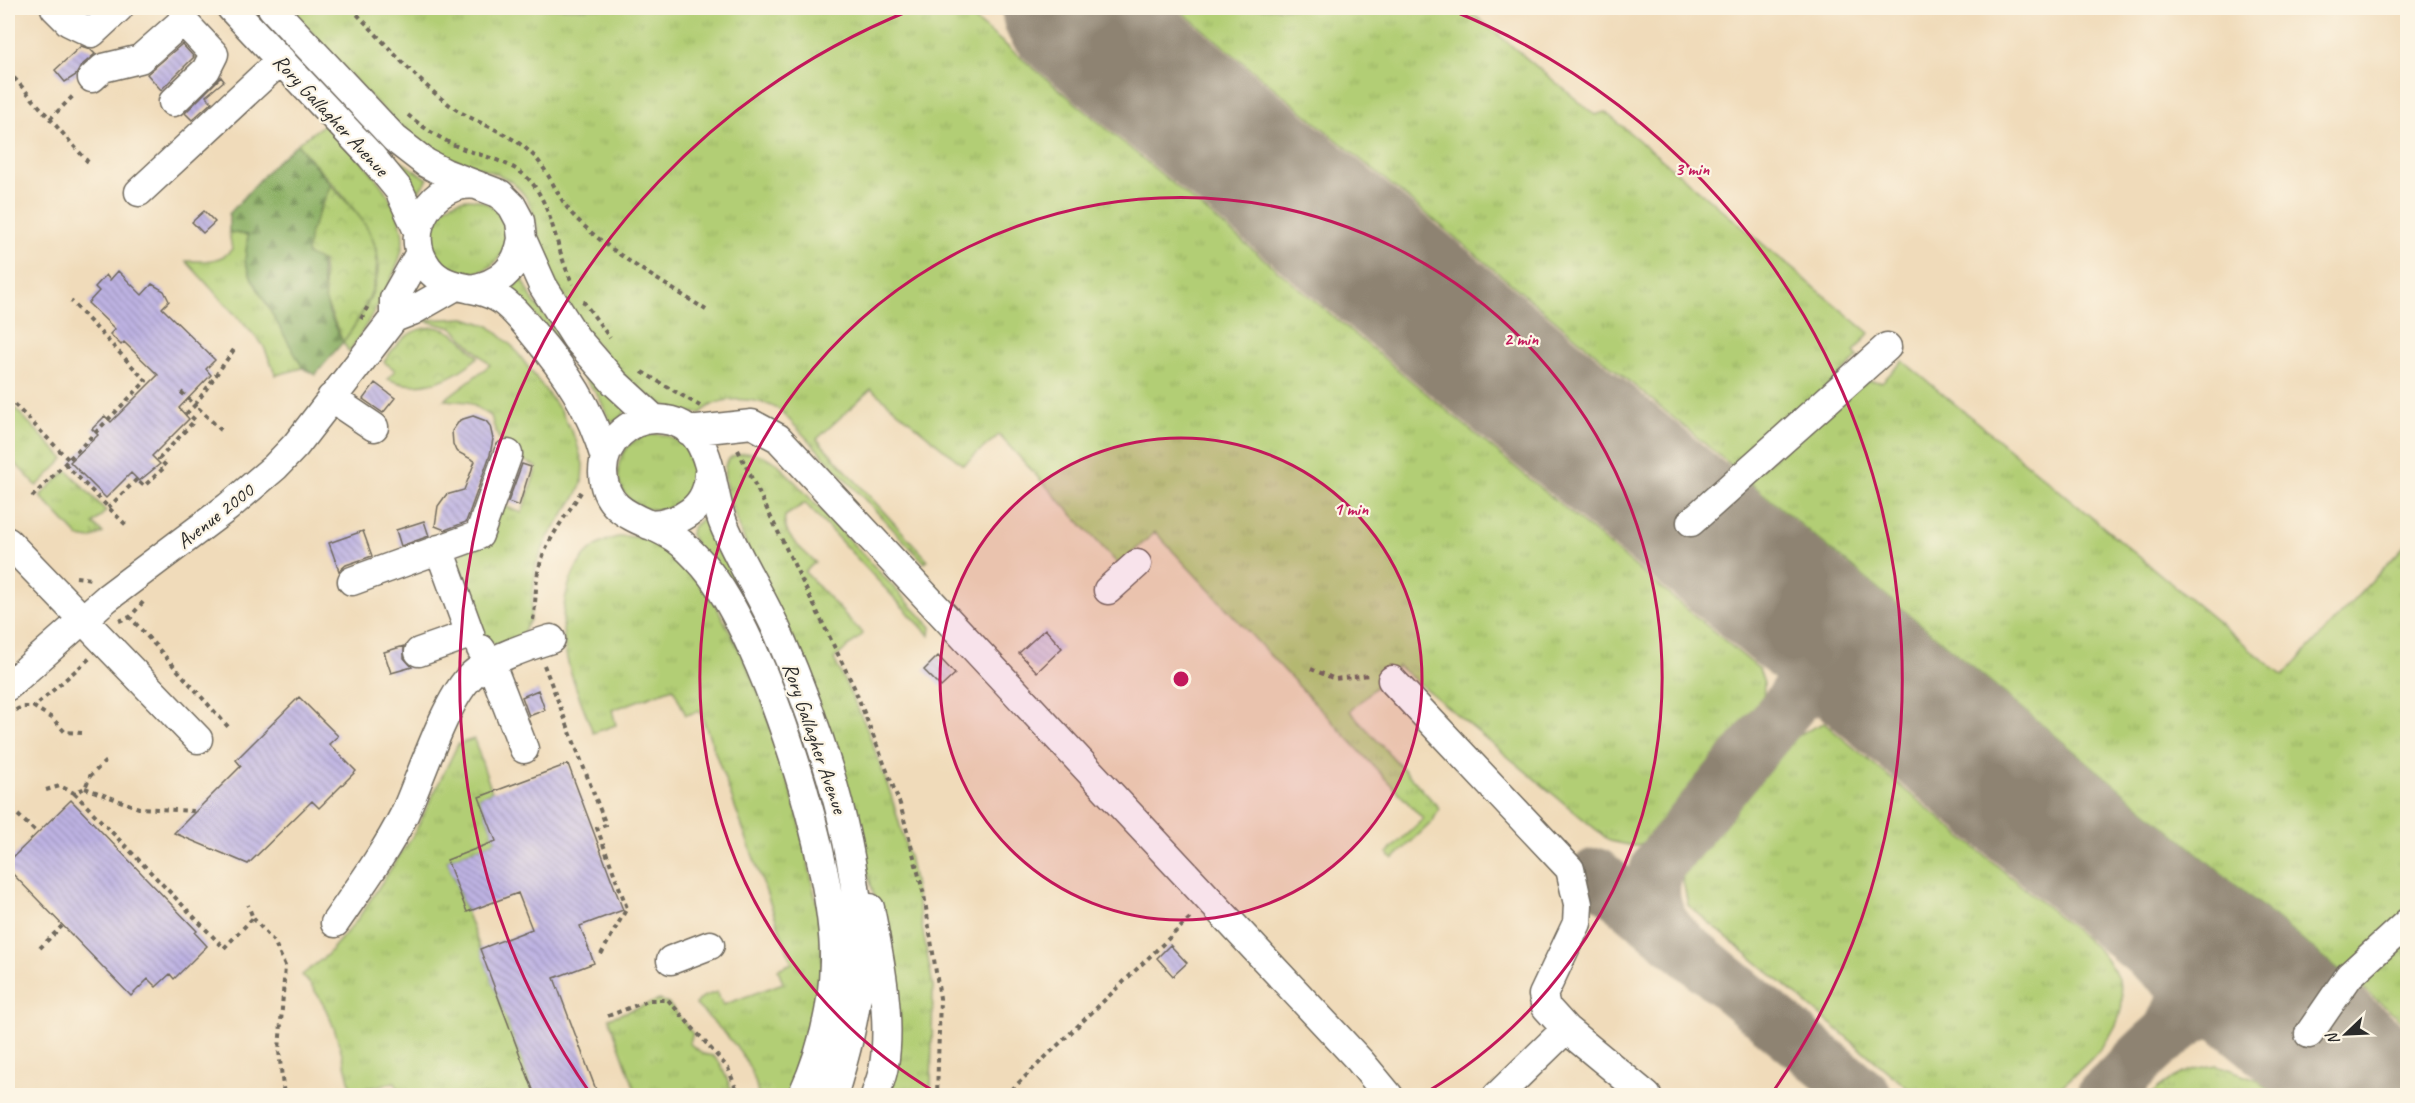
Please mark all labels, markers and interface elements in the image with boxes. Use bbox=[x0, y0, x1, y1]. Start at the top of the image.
street label: Rory Gallagher Avenue bbox=[268, 48, 396, 183]
text: 3 min bbox=[1675, 158, 1710, 180]
text: 2 min bbox=[1504, 328, 1539, 350]
street label: Avenue 2000 bbox=[171, 477, 260, 554]
text: 1 min bbox=[1334, 498, 1369, 520]
street label: Rory Gallagher Avenue bbox=[777, 659, 854, 819]
centre of rings bbox=[1171, 669, 1191, 689]
north arrow bbox=[2316, 1004, 2376, 1064]
text: N bbox=[2321, 1028, 2344, 1048]

